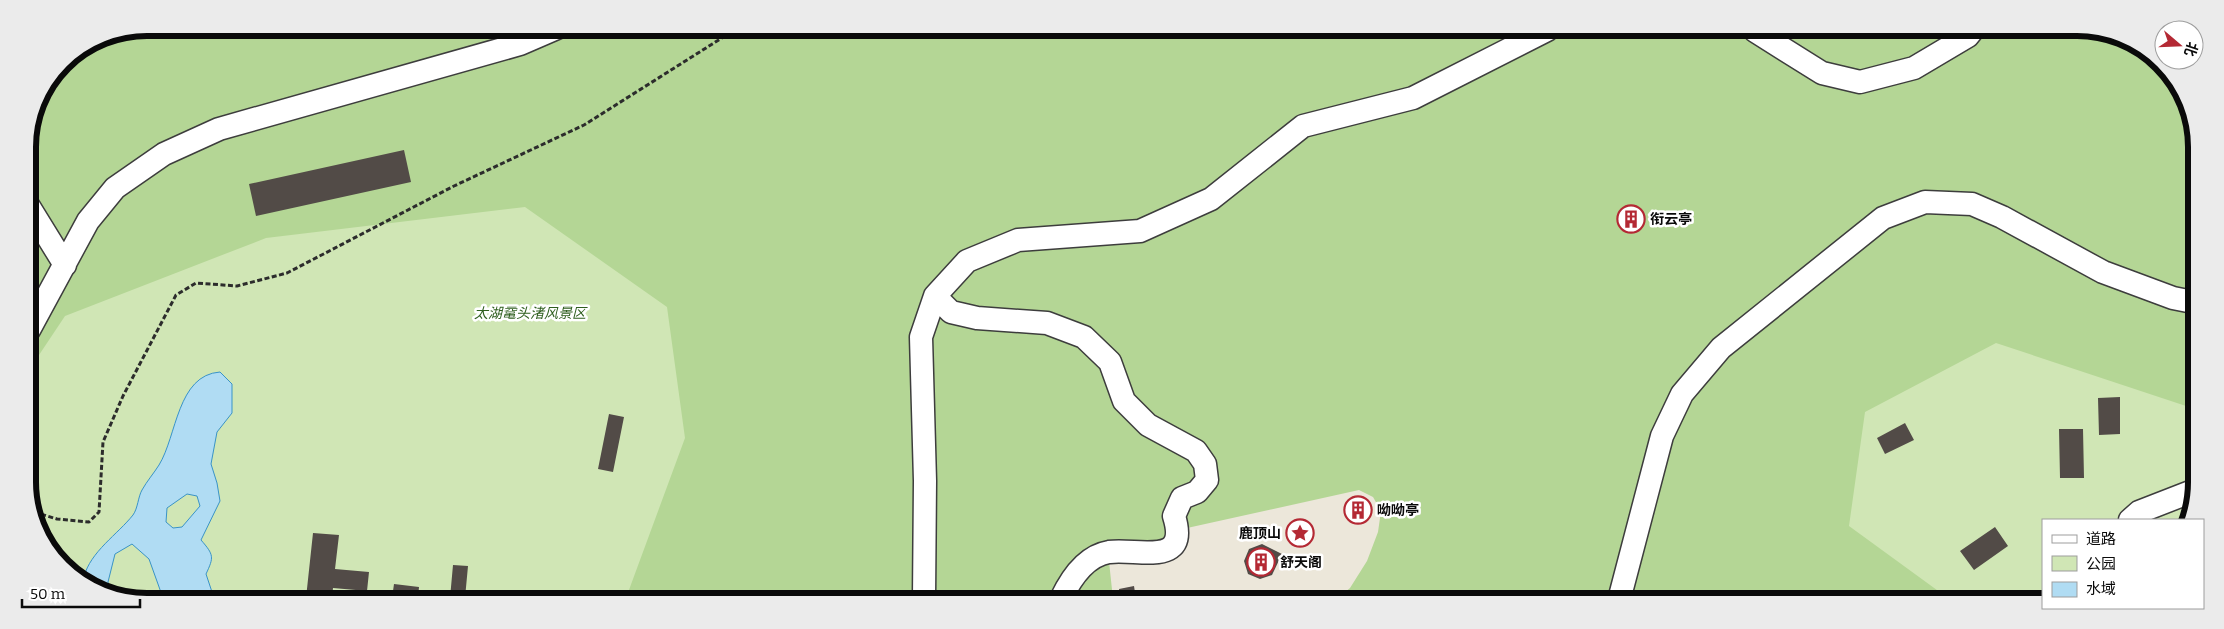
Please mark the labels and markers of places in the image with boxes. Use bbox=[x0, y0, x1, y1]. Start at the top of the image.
building icon: 衔云亭 bbox=[1616, 204, 1646, 234]
place label: 衔云亭 bbox=[1650, 211, 1692, 228]
building icon: 呦呦亭 bbox=[1343, 495, 1373, 525]
place label: 呦呦亭 bbox=[1377, 502, 1419, 519]
place icon: 鹿顶山 bbox=[1285, 518, 1315, 548]
place label: 鹿顶山 bbox=[1239, 525, 1281, 542]
building icon: 舒天阁 bbox=[1246, 547, 1276, 577]
place label: 舒天阁 bbox=[1280, 554, 1322, 571]

